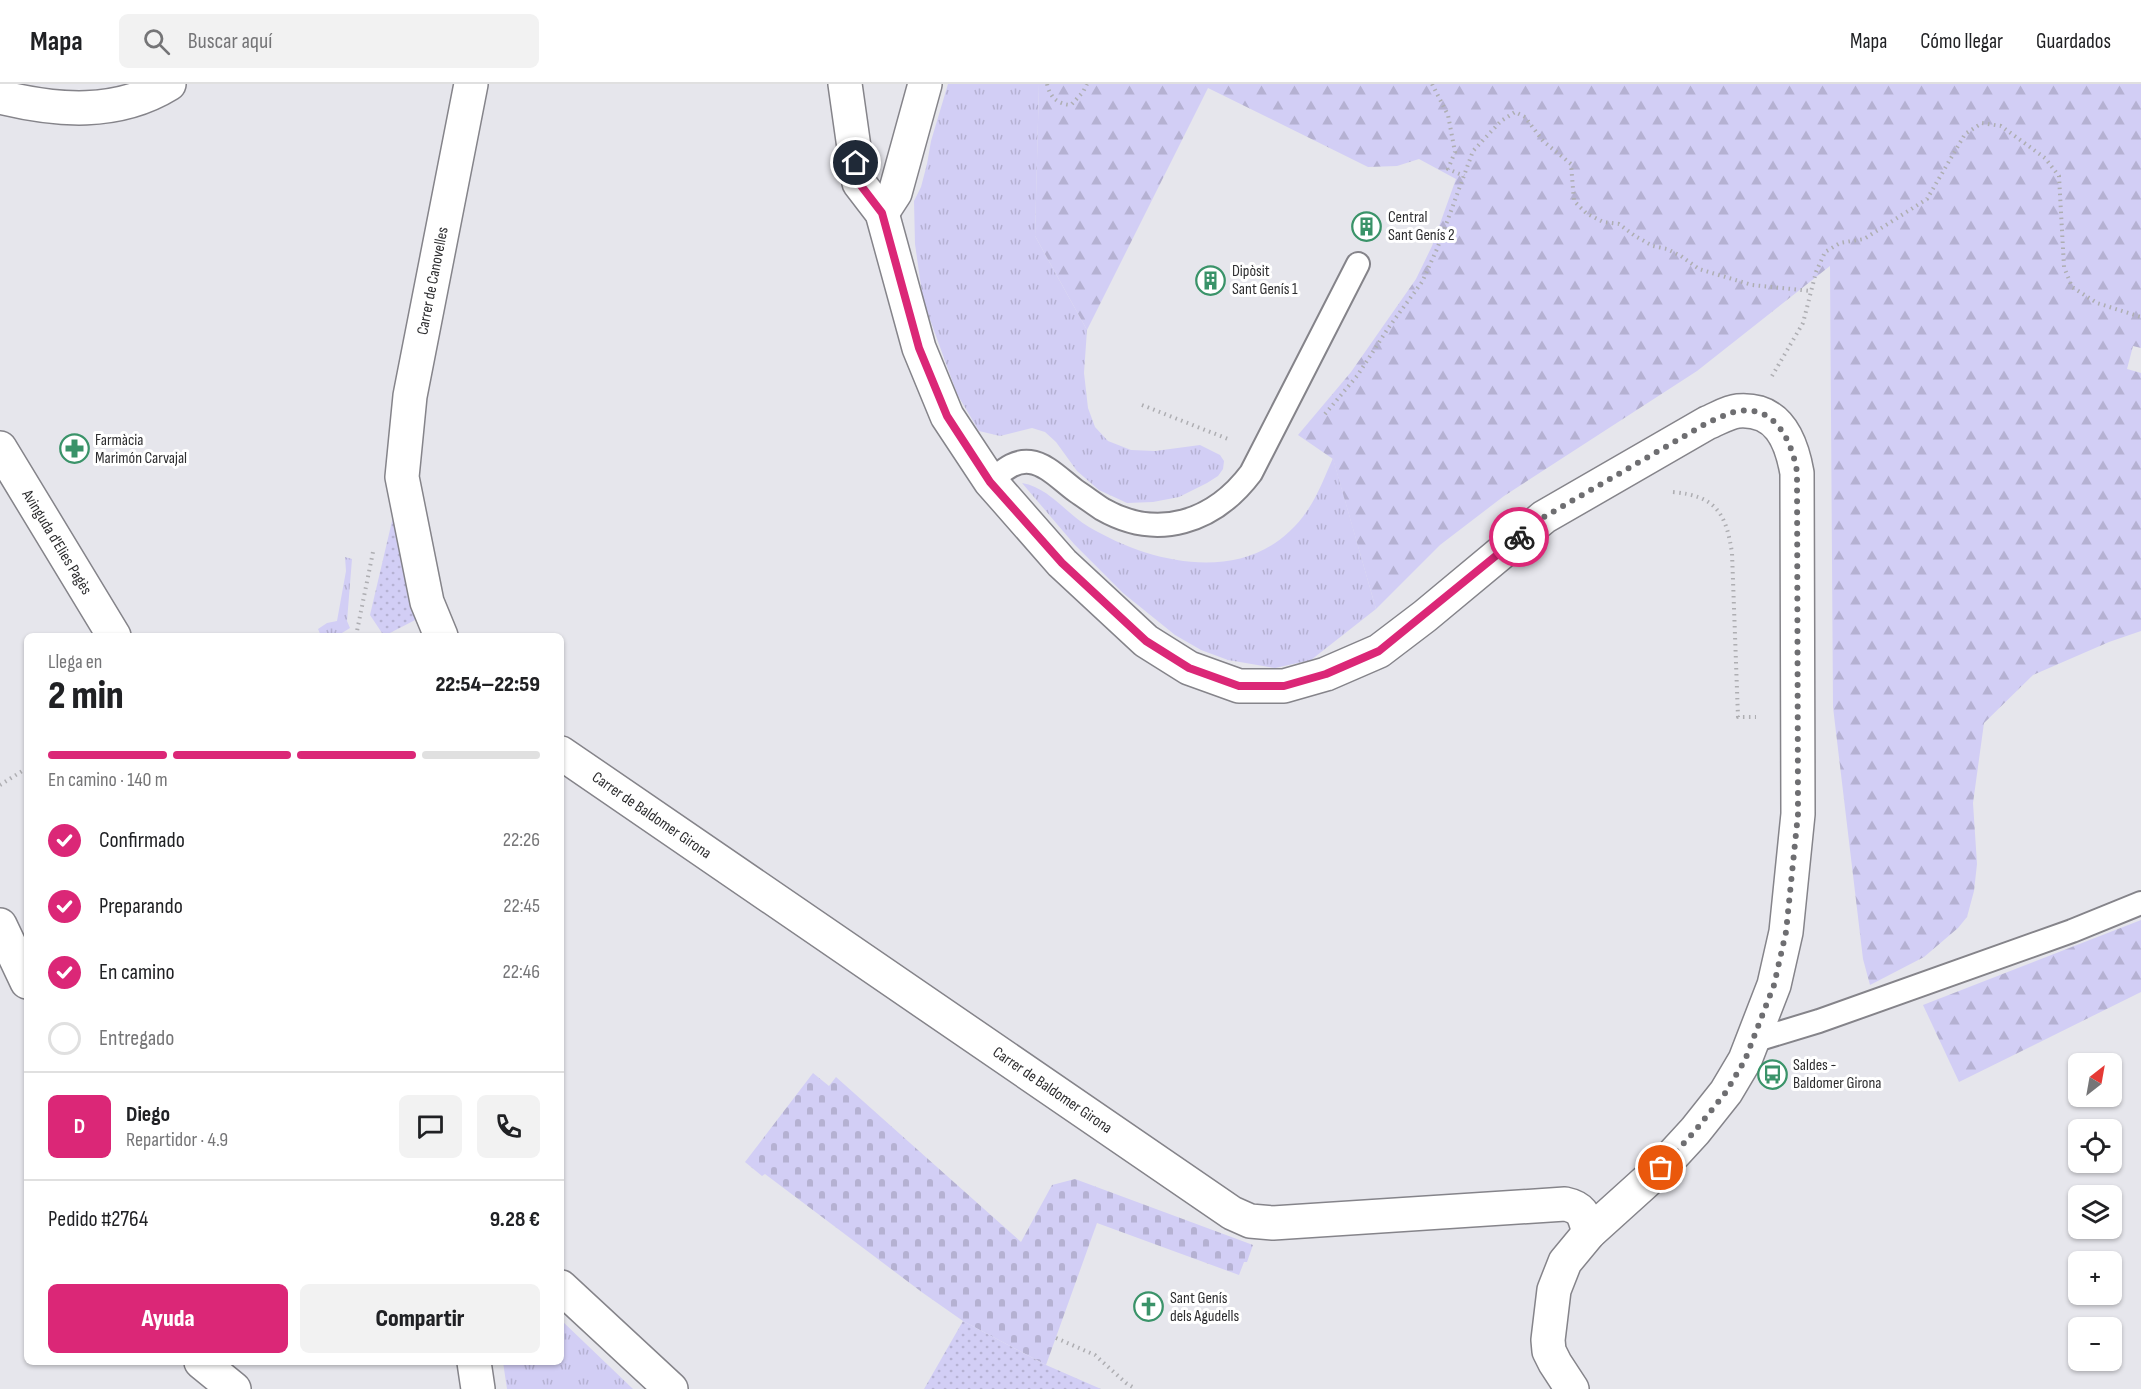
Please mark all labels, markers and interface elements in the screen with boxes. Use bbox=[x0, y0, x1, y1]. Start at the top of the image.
search box bbox=[119, 14, 539, 68]
text: Mapa bbox=[30, 25, 83, 58]
icon: search bbox=[140, 25, 173, 58]
text: Buscar aquí bbox=[188, 28, 272, 55]
text: Mapa bbox=[1850, 29, 1887, 54]
text: Cómo llegar bbox=[1920, 29, 2003, 54]
text: Guardados bbox=[2036, 29, 2111, 54]
pin bbox=[830, 137, 881, 188]
icon: home bbox=[839, 146, 872, 179]
place label: Central Sant Genís 2 bbox=[1388, 208, 1455, 245]
building icon: Central Sant Genís 2 bbox=[1351, 210, 1383, 242]
street label: Carrer de Canovelles bbox=[413, 225, 452, 336]
place label: Dipòsit Sant Genís 1 bbox=[1232, 262, 1298, 299]
building icon: Dipòsit Sant Genís 1 bbox=[1195, 264, 1227, 296]
place label: Farmàcia Marimón Carvajal bbox=[95, 431, 187, 468]
pharmacy icon: Farmàcia Marimón Carvajal bbox=[58, 433, 90, 465]
street label: Avinguda d'Elies Pagès bbox=[17, 485, 96, 598]
courier bbox=[1489, 507, 1549, 567]
icon: bike bbox=[1503, 521, 1536, 554]
text: Llega en bbox=[48, 650, 102, 674]
text: 22:54–22:59 bbox=[435, 671, 540, 698]
text: 2 min bbox=[48, 673, 124, 720]
text: En camino · 140 m bbox=[48, 768, 167, 792]
street label: Carrer de Baldomer Girona bbox=[588, 768, 715, 863]
icon: check bbox=[48, 824, 81, 857]
text: Confirmado bbox=[99, 827, 185, 854]
text: 22:26 bbox=[503, 828, 540, 852]
icon: check bbox=[48, 890, 81, 923]
text: Preparando bbox=[99, 893, 183, 920]
text: 22:45 bbox=[503, 894, 540, 918]
icon: check bbox=[48, 956, 81, 989]
text: En camino bbox=[99, 959, 175, 986]
text: 22:46 bbox=[503, 960, 540, 984]
text: Entregado bbox=[99, 1025, 174, 1052]
street label: Carrer de Baldomer Girona bbox=[989, 1042, 1116, 1138]
north arrow bbox=[2068, 1053, 2122, 1107]
map controls bbox=[2068, 1053, 2122, 1371]
place label: Saldes - Baldomer Girona bbox=[1793, 1056, 1881, 1093]
bus stop icon: Saldes - Baldomer Girona bbox=[1756, 1058, 1788, 1090]
button: chat bbox=[399, 1095, 462, 1158]
button: phone bbox=[477, 1095, 540, 1158]
text: Diego bbox=[126, 1101, 170, 1128]
text: D bbox=[74, 1113, 85, 1140]
button: locate bbox=[2068, 1119, 2122, 1173]
text: Repartidor · 4.9 bbox=[126, 1128, 228, 1152]
pin bbox=[1635, 1142, 1686, 1193]
icon: bag bbox=[1644, 1151, 1677, 1184]
button: layers bbox=[2068, 1185, 2122, 1239]
text: Pedido #2764 bbox=[48, 1206, 148, 1233]
text: 9.28 € bbox=[490, 1206, 540, 1233]
button: + bbox=[2068, 1251, 2122, 1305]
button: Ayuda bbox=[48, 1284, 288, 1353]
button: Compartir bbox=[300, 1284, 540, 1353]
place label: Sant Genís dels Agudells bbox=[1170, 1289, 1240, 1326]
church icon: Sant Genís dels Agudells bbox=[1133, 1291, 1165, 1323]
button: − bbox=[2068, 1317, 2122, 1371]

